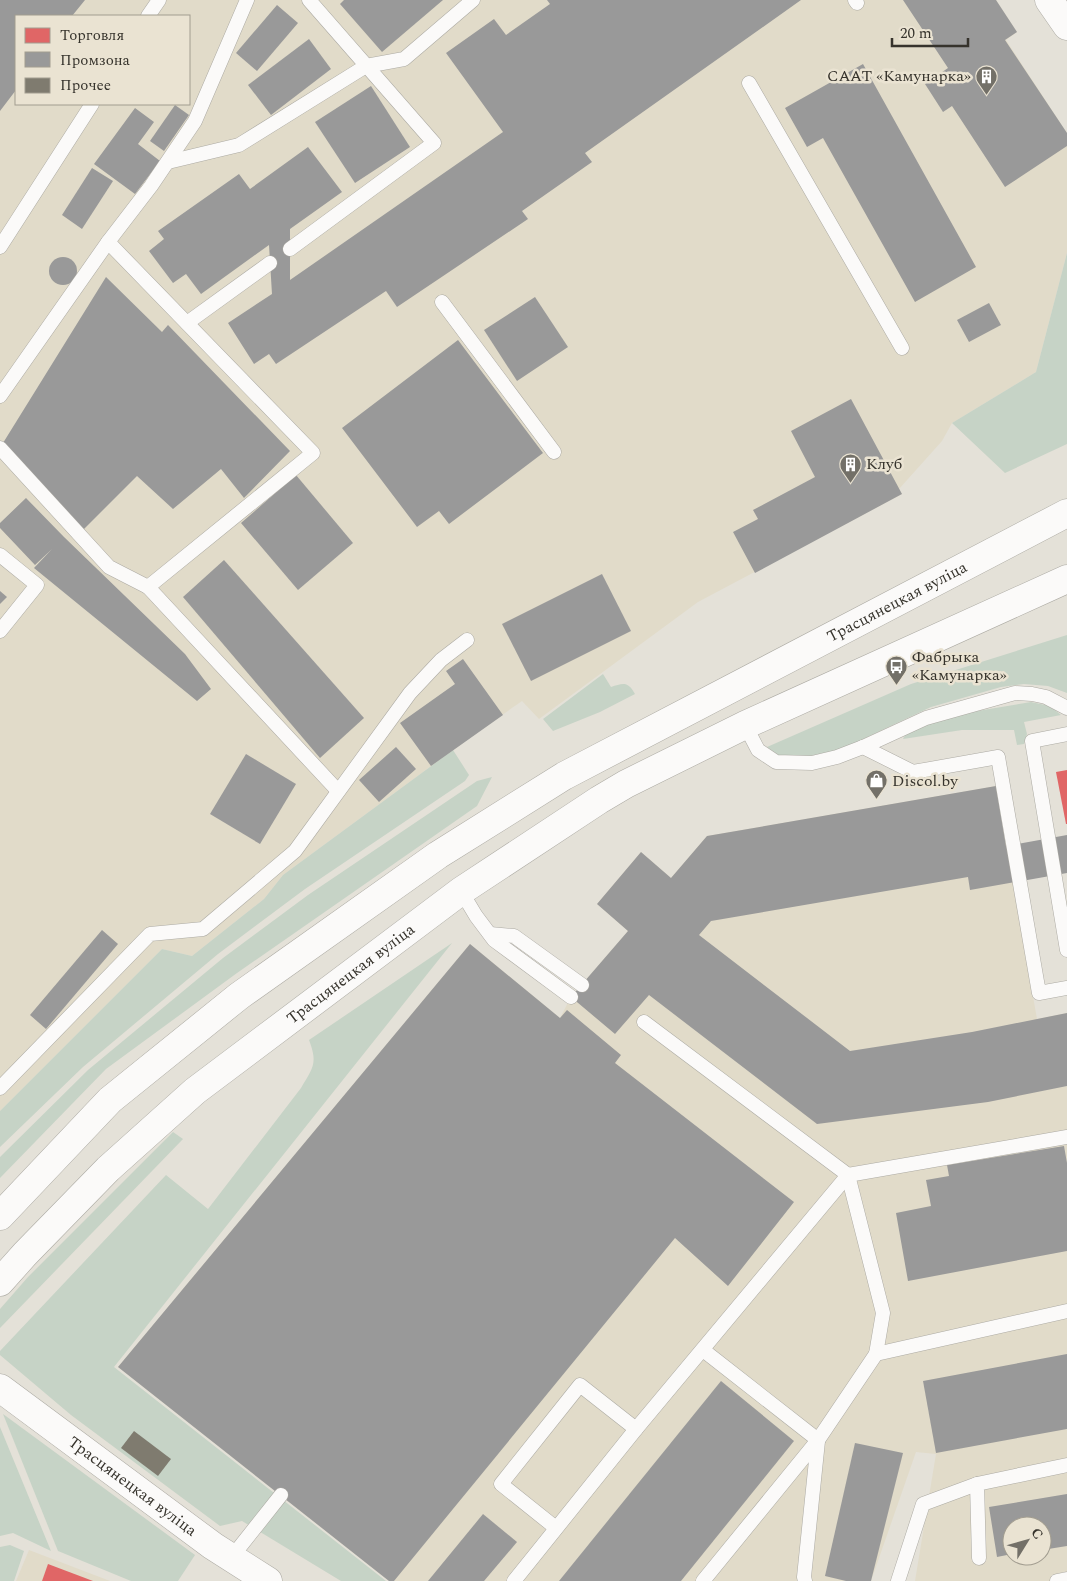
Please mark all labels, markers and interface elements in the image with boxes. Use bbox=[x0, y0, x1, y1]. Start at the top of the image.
legend bbox=[15, 15, 190, 105]
scale bar bbox=[892, 15, 968, 47]
text: 20 m bbox=[900, 22, 932, 45]
text: Торговля bbox=[60, 24, 124, 47]
text: Промзона bbox=[60, 49, 131, 72]
place label: СААТ «Камунарка» bbox=[827, 64, 971, 88]
building icon: СААТ «Камунарка» bbox=[975, 64, 999, 95]
text: Прочее bbox=[60, 74, 111, 97]
building icon: Клуб bbox=[838, 452, 862, 483]
place label: Клуб bbox=[866, 452, 902, 476]
street label: Трасцянецкая вуліца bbox=[823, 555, 972, 648]
place label: Фабрыка «Камунарка» bbox=[912, 645, 1007, 687]
bus stop icon: Фабрыка «Камунарка» bbox=[884, 654, 908, 685]
shop icon: Discol.by bbox=[864, 769, 888, 800]
place label: Discol.by bbox=[892, 769, 959, 793]
street label: Трасцянецкая вуліца bbox=[281, 918, 420, 1030]
street label: Трасцянецкая вуліца bbox=[63, 1430, 202, 1542]
north arrow bbox=[1002, 1516, 1052, 1566]
text: С bbox=[1026, 1523, 1048, 1544]

